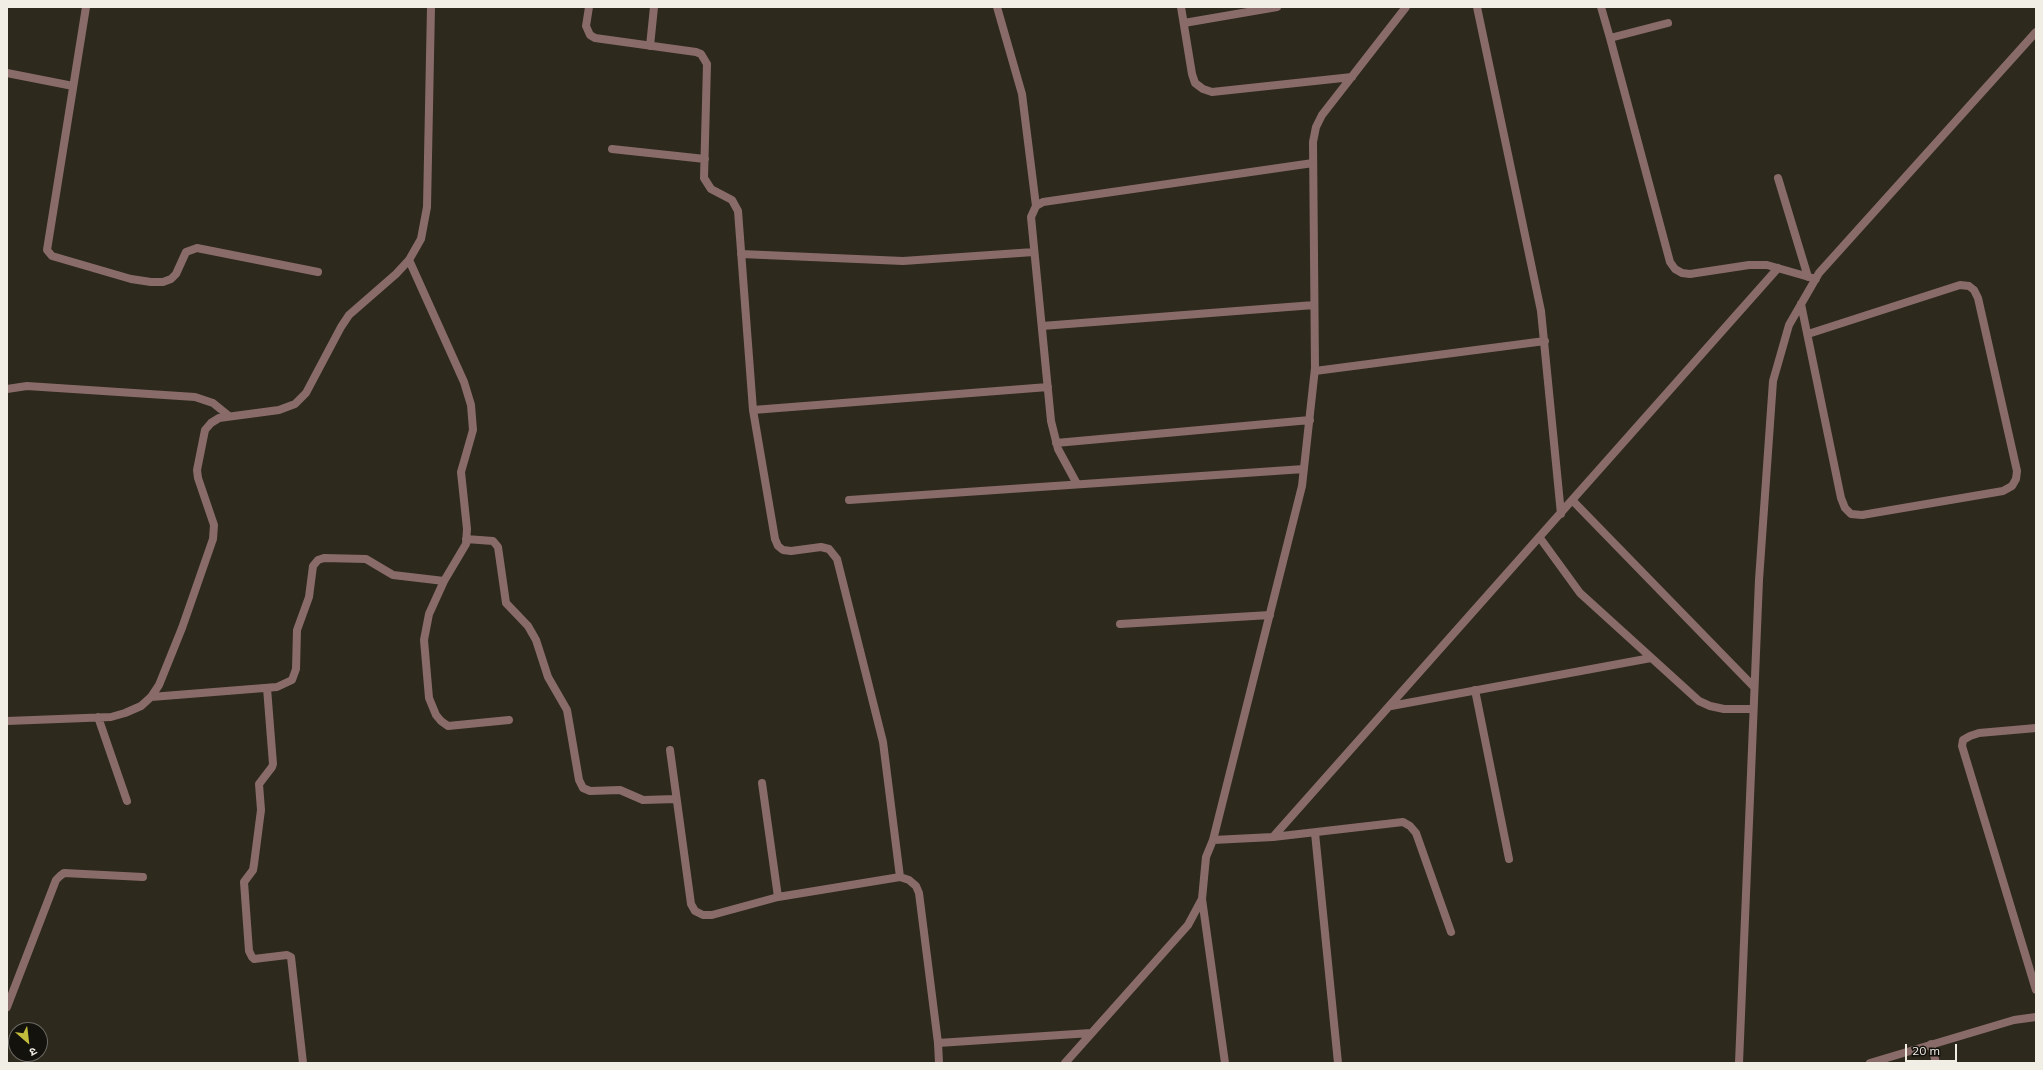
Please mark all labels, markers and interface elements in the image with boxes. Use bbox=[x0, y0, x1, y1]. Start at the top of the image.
north arrow bbox=[8, 1022, 48, 1062]
scale bar bbox=[1907, 1036, 1959, 1062]
text: 20 m bbox=[1912, 1043, 1940, 1058]
text: उ bbox=[27, 1044, 39, 1059]

